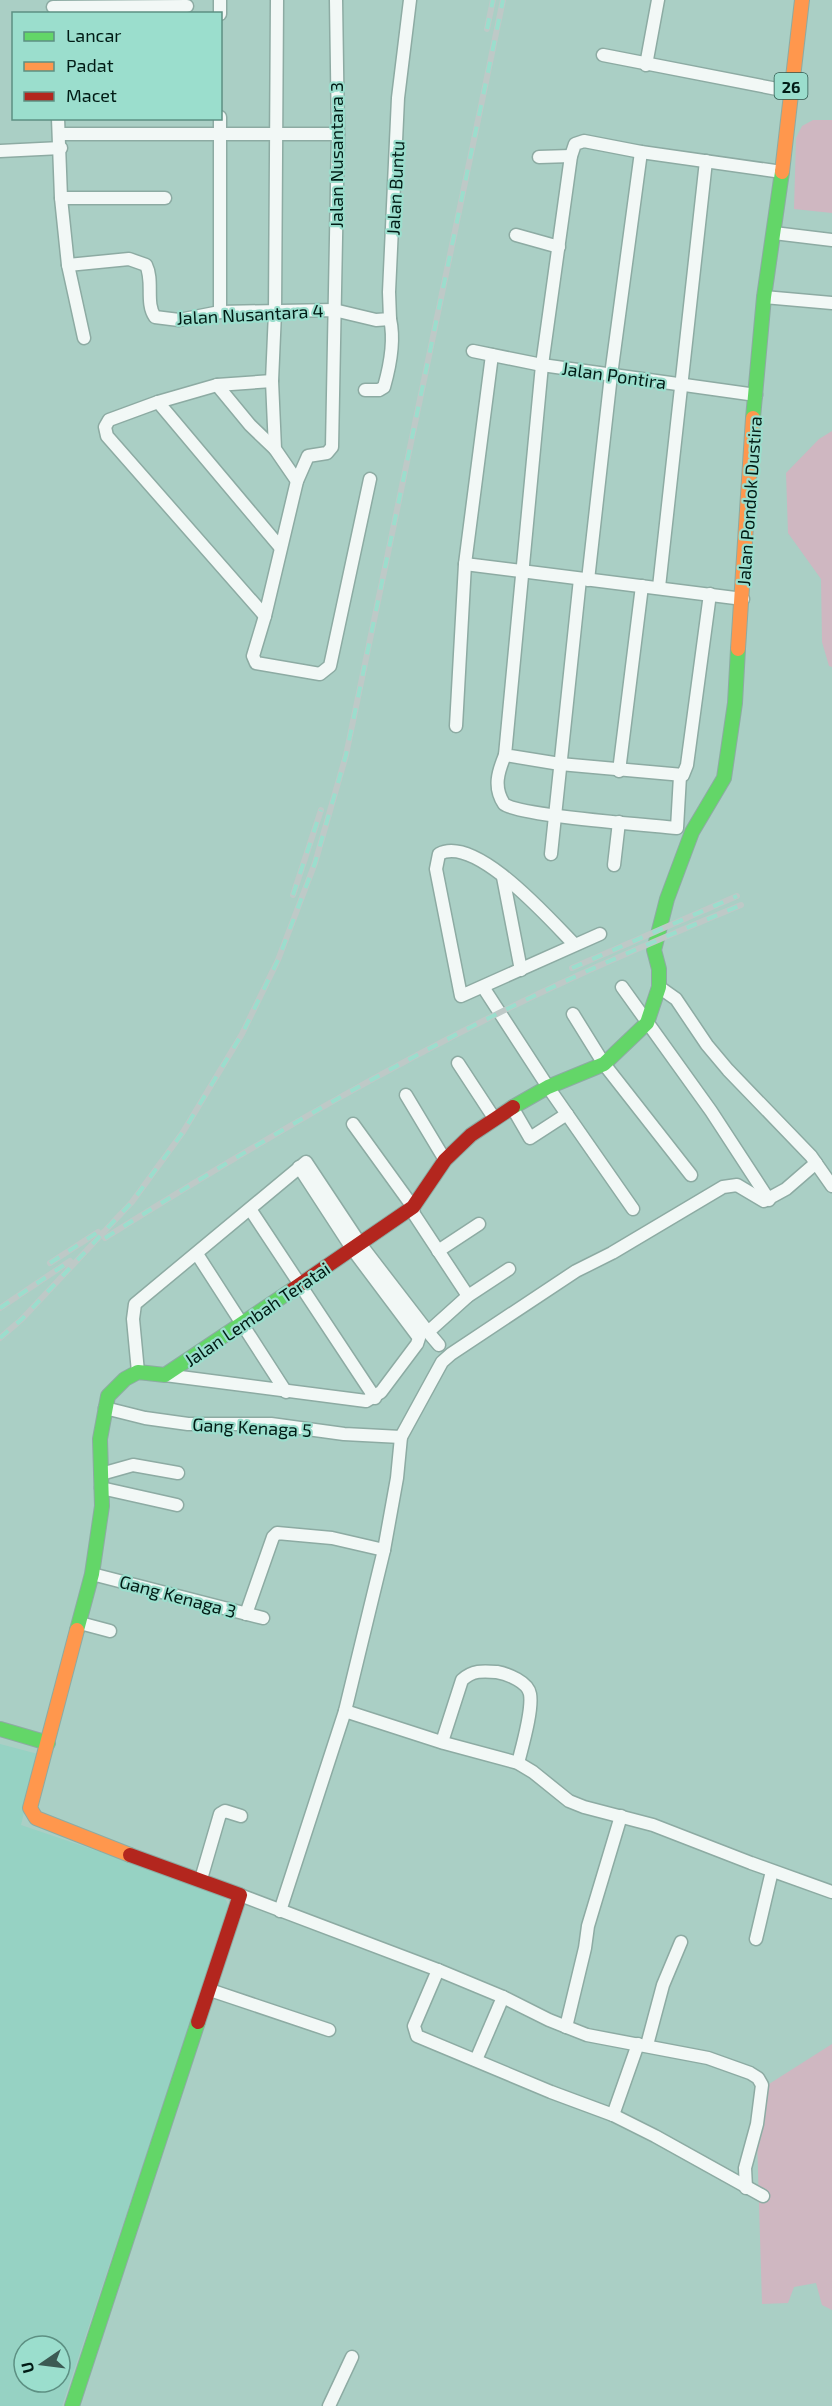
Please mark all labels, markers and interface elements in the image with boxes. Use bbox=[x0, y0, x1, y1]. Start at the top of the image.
legend bbox=[12, 12, 222, 120]
text: Lancar bbox=[66, 24, 122, 46]
text: Padat bbox=[66, 54, 114, 76]
road number: 26 bbox=[774, 73, 808, 99]
street label: Jalan Nusantara 3 bbox=[325, 82, 347, 228]
text: Macet bbox=[66, 84, 117, 106]
street label: Jalan Buntu bbox=[382, 140, 408, 236]
street label: Jalan Nusantara 4 bbox=[176, 299, 324, 329]
street label: Jalan Pontira bbox=[560, 357, 668, 393]
street label: Jalan Pondok Dustira bbox=[732, 415, 766, 587]
street label: Jalan Lembah Teratai bbox=[180, 1257, 334, 1371]
street label: Gang Kenaga 5 bbox=[192, 1413, 312, 1441]
street label: Gang Kenaga 3 bbox=[117, 1570, 239, 1622]
north arrow bbox=[12, 2334, 72, 2394]
text: U bbox=[16, 2360, 38, 2375]

